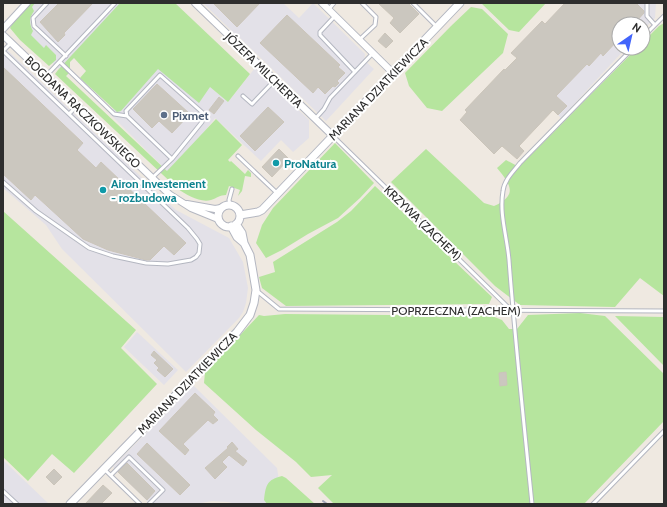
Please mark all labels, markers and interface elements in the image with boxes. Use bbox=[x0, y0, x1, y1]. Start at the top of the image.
north arrow bbox=[611, 16, 651, 56]
text: N bbox=[629, 20, 644, 36]
street label: JÓZEFA MILCHERTA bbox=[221, 28, 306, 111]
street label: MARIANA DZIATKIEWICZA bbox=[325, 34, 431, 143]
street label: BOGDANA RACZKOWSKIEGO bbox=[22, 53, 144, 171]
place label: Pixmet bbox=[172, 108, 209, 123]
marker: Pixmet bbox=[159, 110, 169, 120]
place label: ProNatura bbox=[284, 156, 336, 171]
marker: ProNatura bbox=[271, 158, 281, 168]
place label: Airon Investement - rozbudowa bbox=[111, 176, 206, 205]
street label: KRZYWA (ZACHEM) bbox=[381, 182, 465, 264]
marker: Airon Investement - rozbudowa bbox=[98, 185, 108, 195]
street label: POPRZECZNA (ZACHEM) bbox=[391, 303, 521, 318]
street label: MARIANA DZIATKIEWICZA bbox=[134, 328, 240, 437]

